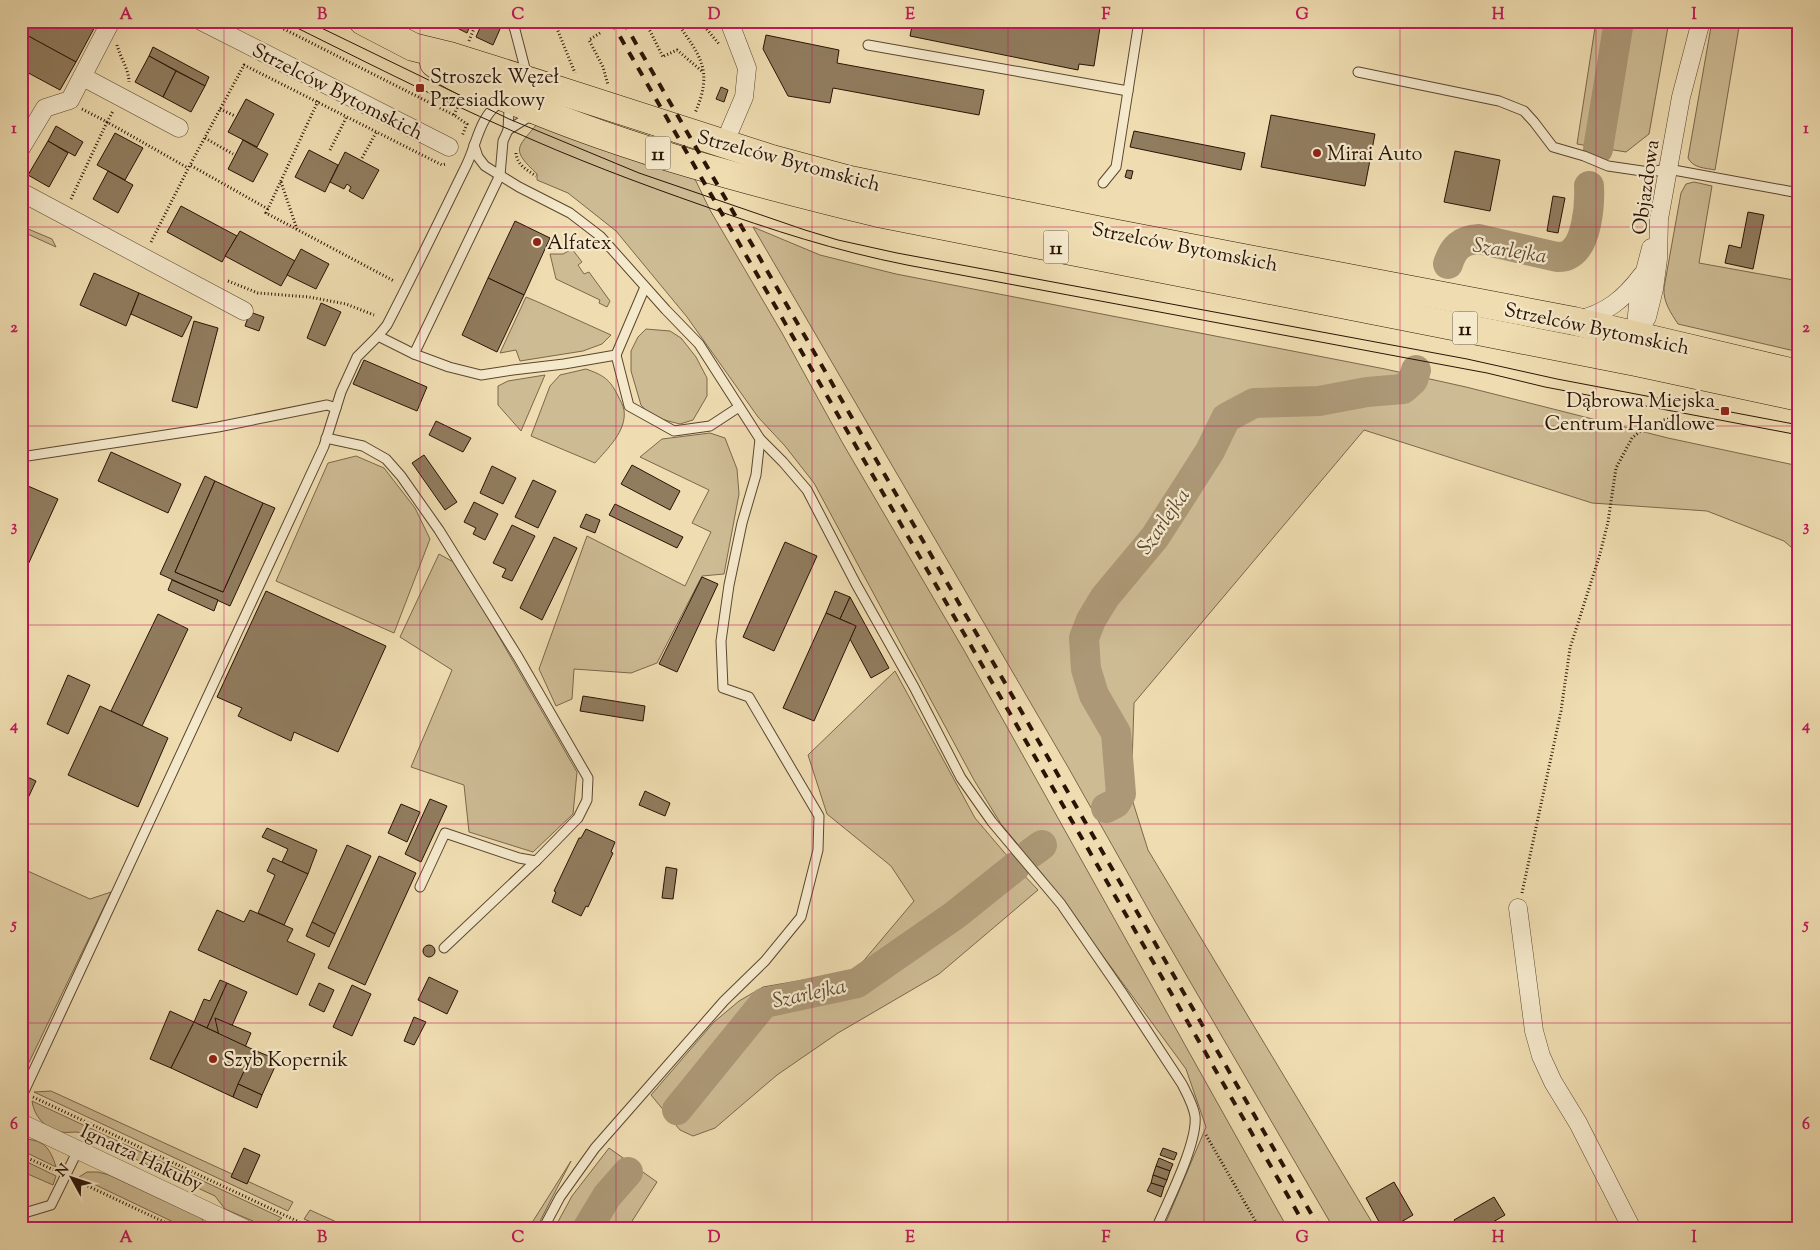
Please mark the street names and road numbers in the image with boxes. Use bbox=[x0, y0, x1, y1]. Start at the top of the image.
street label: Strzelców Bytomskich bbox=[246, 37, 428, 149]
street label: Strzelców Bytomskich bbox=[693, 124, 884, 201]
road number: 11 bbox=[646, 136, 670, 170]
street label: Objazdowa bbox=[1626, 138, 1669, 237]
street label: Strzelców Bytomskich bbox=[1089, 216, 1280, 281]
road number: 11 bbox=[1044, 230, 1068, 264]
street label: Strzelców Bytomskich bbox=[1501, 297, 1692, 364]
road number: 11 bbox=[1452, 312, 1478, 344]
street label: Ignatza Hakuby bbox=[75, 1118, 207, 1200]

